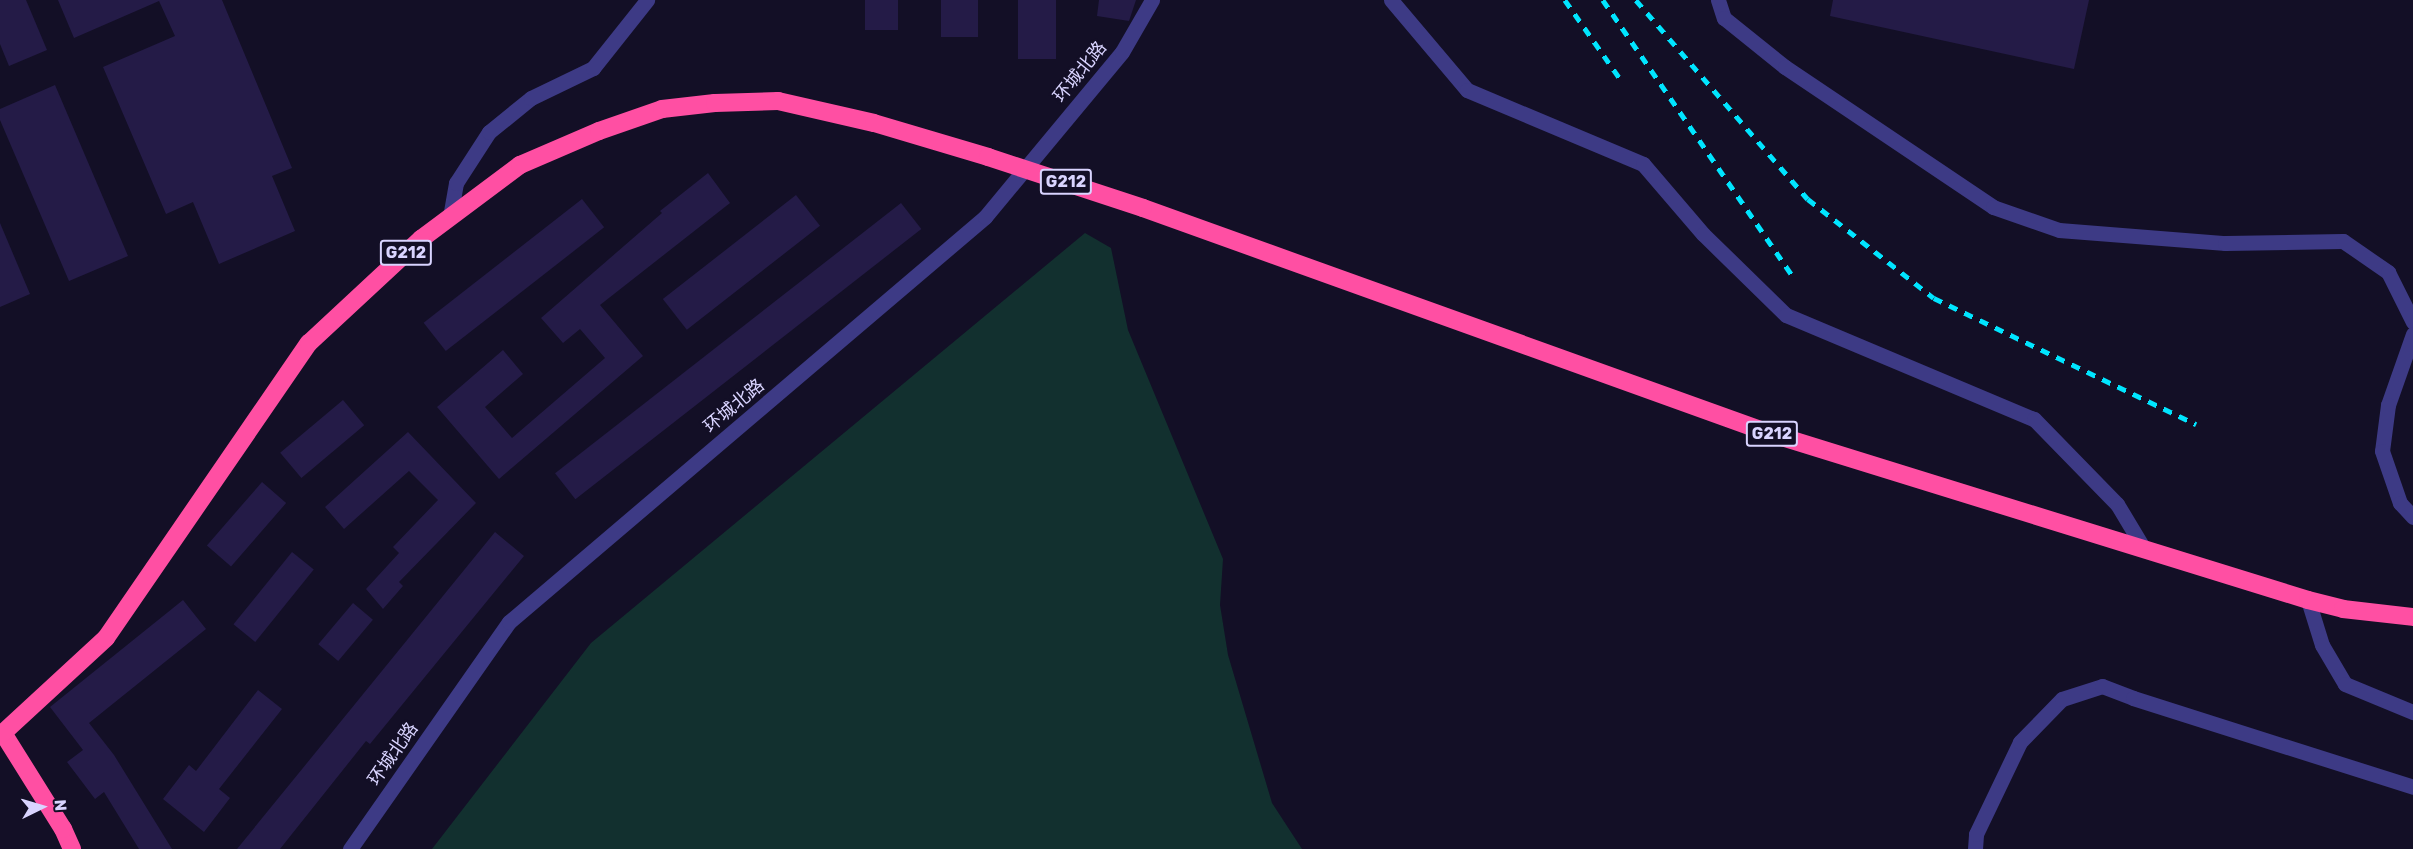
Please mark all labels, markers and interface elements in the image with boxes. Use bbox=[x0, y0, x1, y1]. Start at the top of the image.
street label: 环城北路 bbox=[1049, 37, 1111, 107]
road number: G212 bbox=[1039, 169, 1093, 195]
road number: G212 bbox=[379, 240, 433, 266]
street label: 环城北路 bbox=[699, 375, 769, 437]
road number: G212 bbox=[1745, 421, 1799, 447]
street label: 环城北路 bbox=[364, 718, 422, 790]
north arrow bbox=[12, 777, 72, 837]
text: N bbox=[50, 799, 70, 812]

